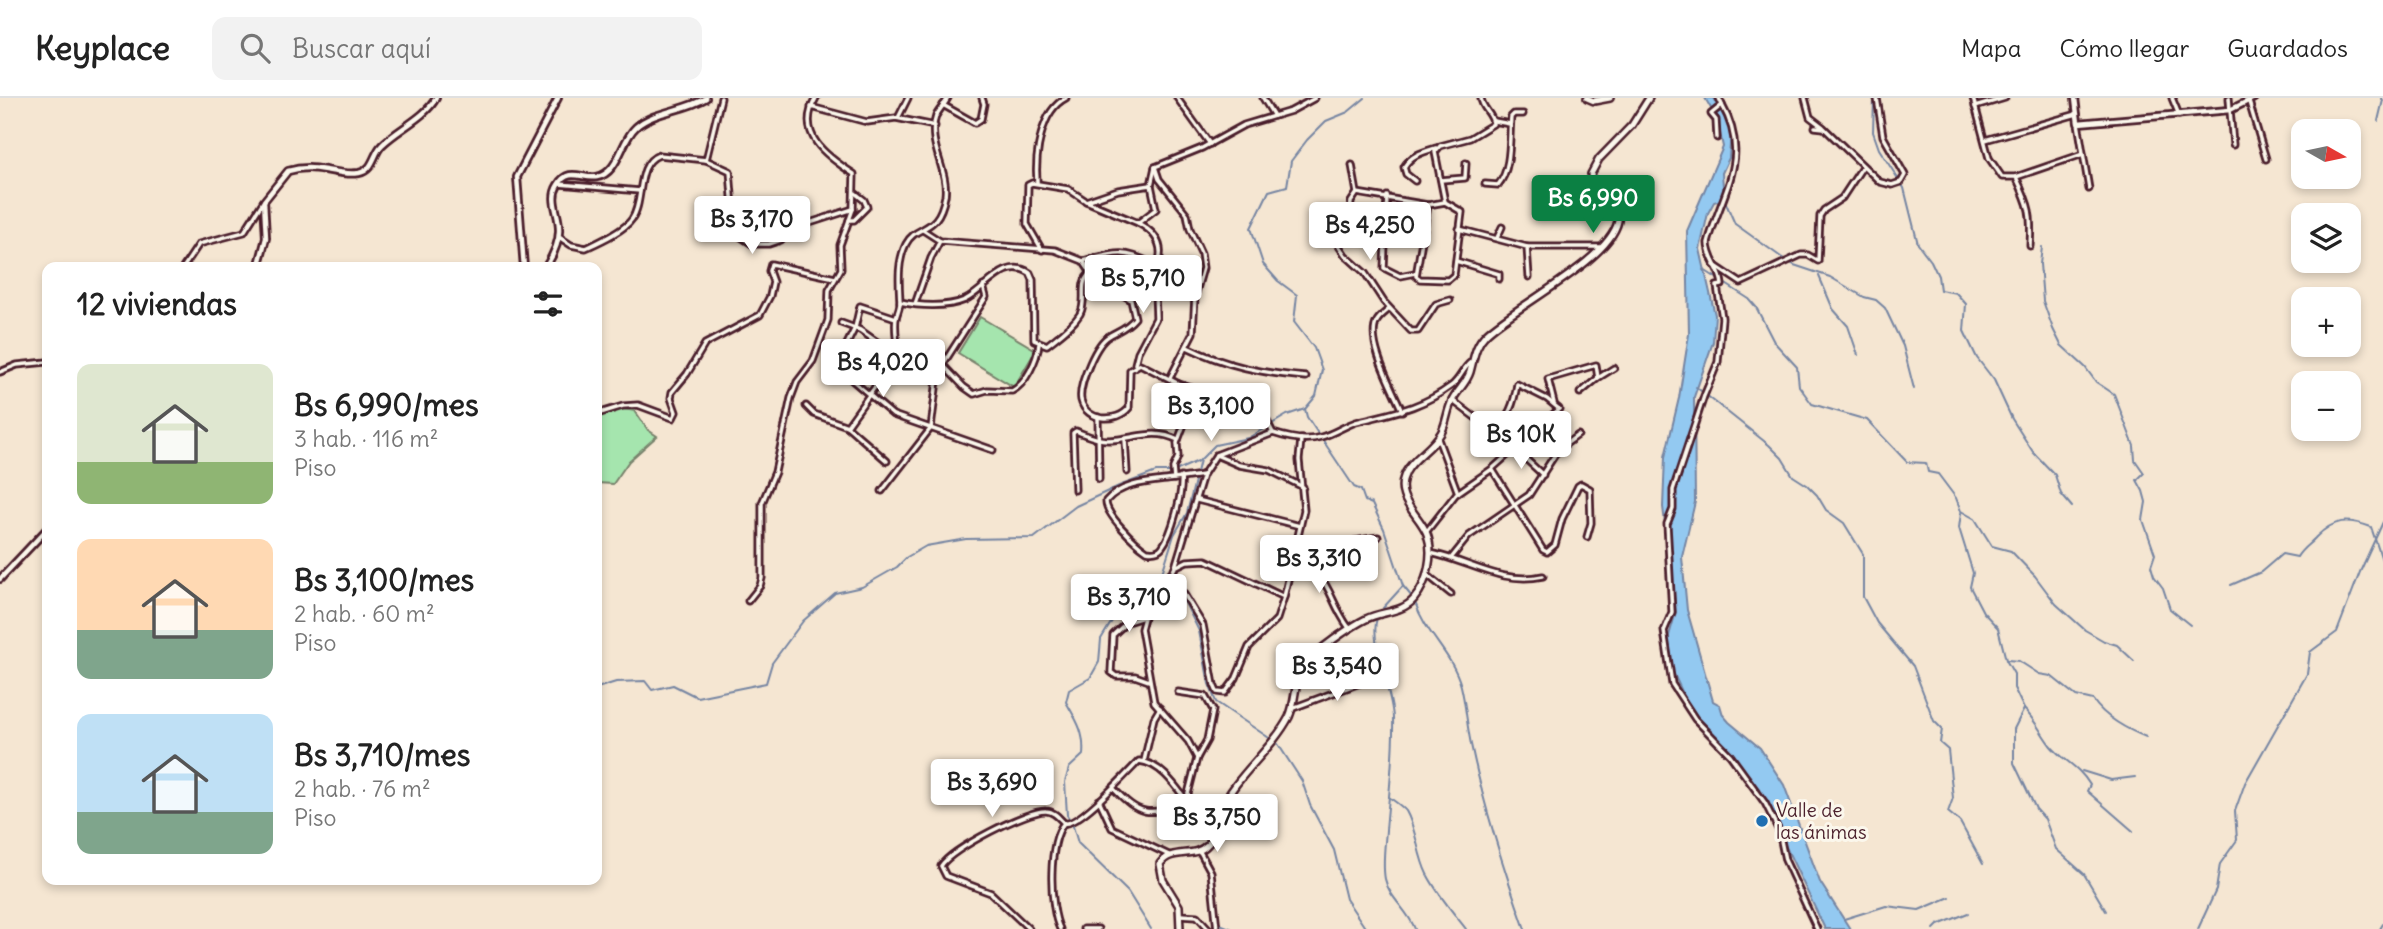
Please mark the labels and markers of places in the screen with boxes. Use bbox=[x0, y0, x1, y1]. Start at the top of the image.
pin: Bs 6,990 bbox=[1521, 176, 1665, 235]
pin: Bs 3,170 bbox=[680, 197, 824, 256]
pin: Bs 4,250 bbox=[1298, 202, 1442, 262]
pin: Bs 5,710 bbox=[1071, 256, 1215, 315]
pin: Bs 4,020 bbox=[811, 340, 955, 399]
pin: Bs 3,100 bbox=[1139, 384, 1283, 443]
pin: Bs 10K bbox=[1464, 412, 1578, 471]
pin: Bs 3,310 bbox=[1247, 536, 1391, 595]
pin: Bs 3,710 bbox=[1057, 574, 1201, 634]
pin: Bs 3,540 bbox=[1265, 644, 1409, 703]
pin: Bs 3,690 bbox=[920, 760, 1064, 819]
pin: Bs 3,750 bbox=[1145, 794, 1289, 854]
place label: Valle de las ánimas bbox=[1776, 798, 1867, 844]
marker: Valle de las ánimas bbox=[1754, 813, 1770, 829]

